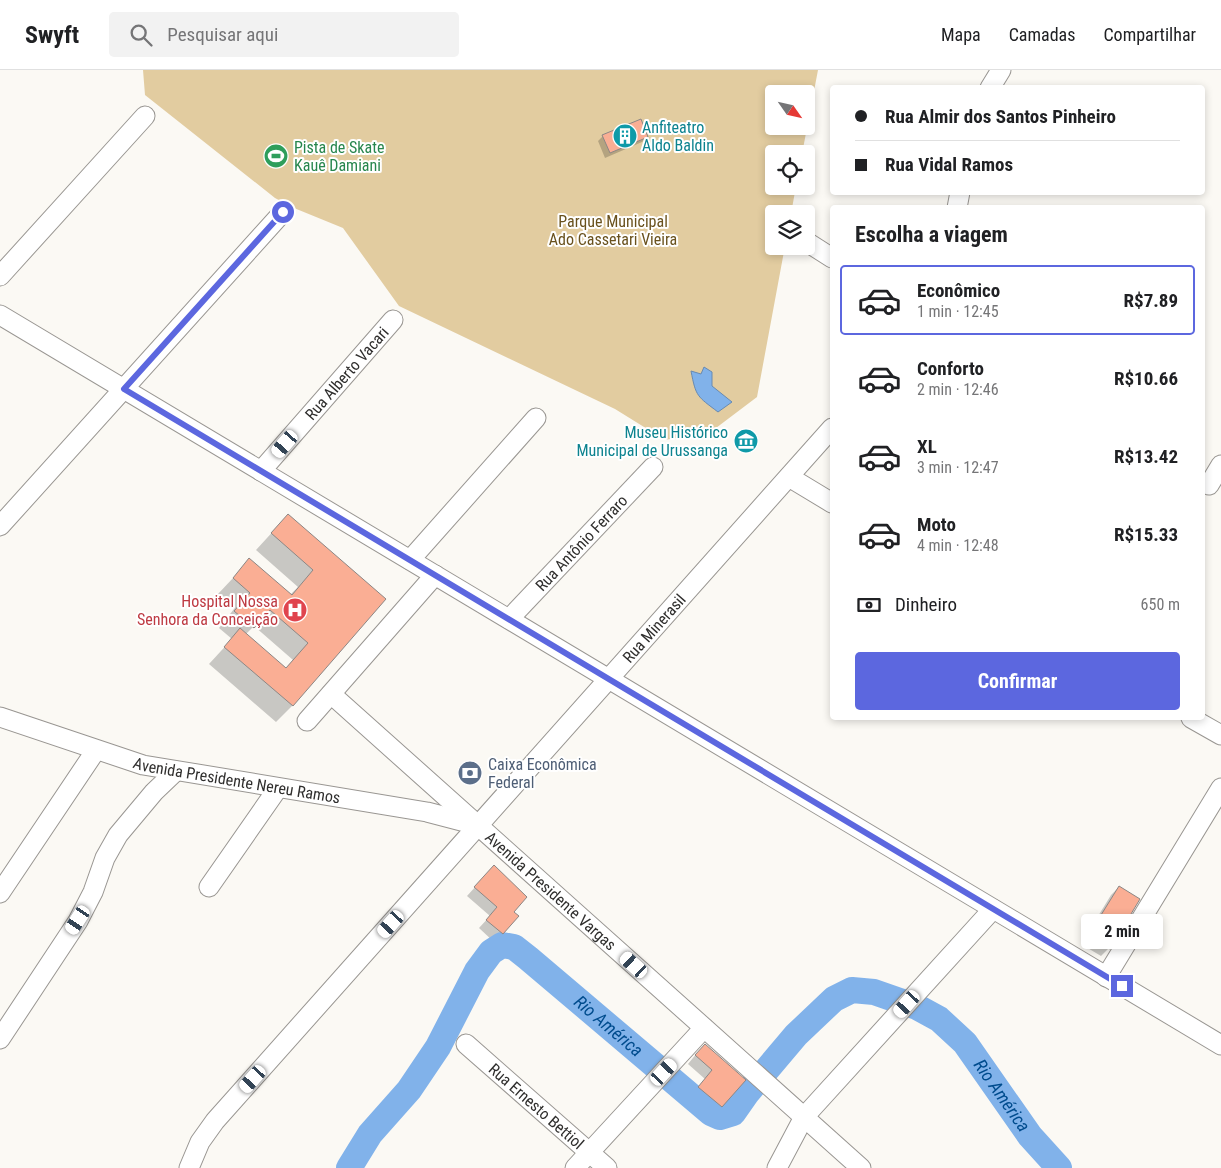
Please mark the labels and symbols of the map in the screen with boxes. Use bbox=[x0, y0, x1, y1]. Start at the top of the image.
north arrow bbox=[765, 85, 815, 135]
place label: Anfiteatro Aldo Baldin bbox=[642, 118, 714, 155]
building icon: Anfiteatro Aldo Baldin bbox=[612, 123, 638, 149]
place label: Pista de Skate Kauê Damiani bbox=[294, 138, 384, 175]
sports icon: Pista de Skate Kauê Damiani bbox=[263, 143, 289, 169]
route start bbox=[272, 201, 294, 223]
park label: Parque Municipal Ado Cassetari Vieira bbox=[549, 212, 677, 249]
street label: Rua Alberto Vacari bbox=[301, 323, 393, 424]
place label: Museu Histórico Municipal de Urussanga bbox=[577, 423, 728, 460]
car bbox=[269, 428, 300, 460]
museum icon: Museu Histórico Municipal de Urussanga bbox=[733, 428, 759, 454]
street label: Rua Antônio Ferraro bbox=[532, 491, 632, 595]
street label: Rua Minerasil bbox=[619, 590, 690, 667]
place label: Hospital Nossa Senhora da Conceição bbox=[137, 592, 278, 629]
hospital icon: Hospital Nossa Senhora da Conceição bbox=[282, 597, 308, 623]
street label: Avenida Presidente Nereu Ramos bbox=[131, 753, 342, 808]
place label: Caixa Econômica Federal bbox=[488, 755, 597, 792]
bank icon: Caixa Econômica Federal bbox=[457, 760, 483, 786]
street label: Avenida Presidente Vargas bbox=[481, 828, 620, 954]
car bbox=[63, 903, 92, 937]
car bbox=[375, 908, 406, 940]
callout: 2 min bbox=[1081, 914, 1163, 948]
car bbox=[617, 949, 650, 981]
route end bbox=[1111, 975, 1133, 997]
car bbox=[891, 988, 922, 1020]
water label: Rio América bbox=[570, 991, 647, 1061]
water label: Rio América bbox=[970, 1055, 1035, 1136]
car bbox=[648, 1056, 679, 1088]
street label: Rua Ernesto Bettiol bbox=[485, 1060, 588, 1153]
car bbox=[237, 1063, 268, 1095]

